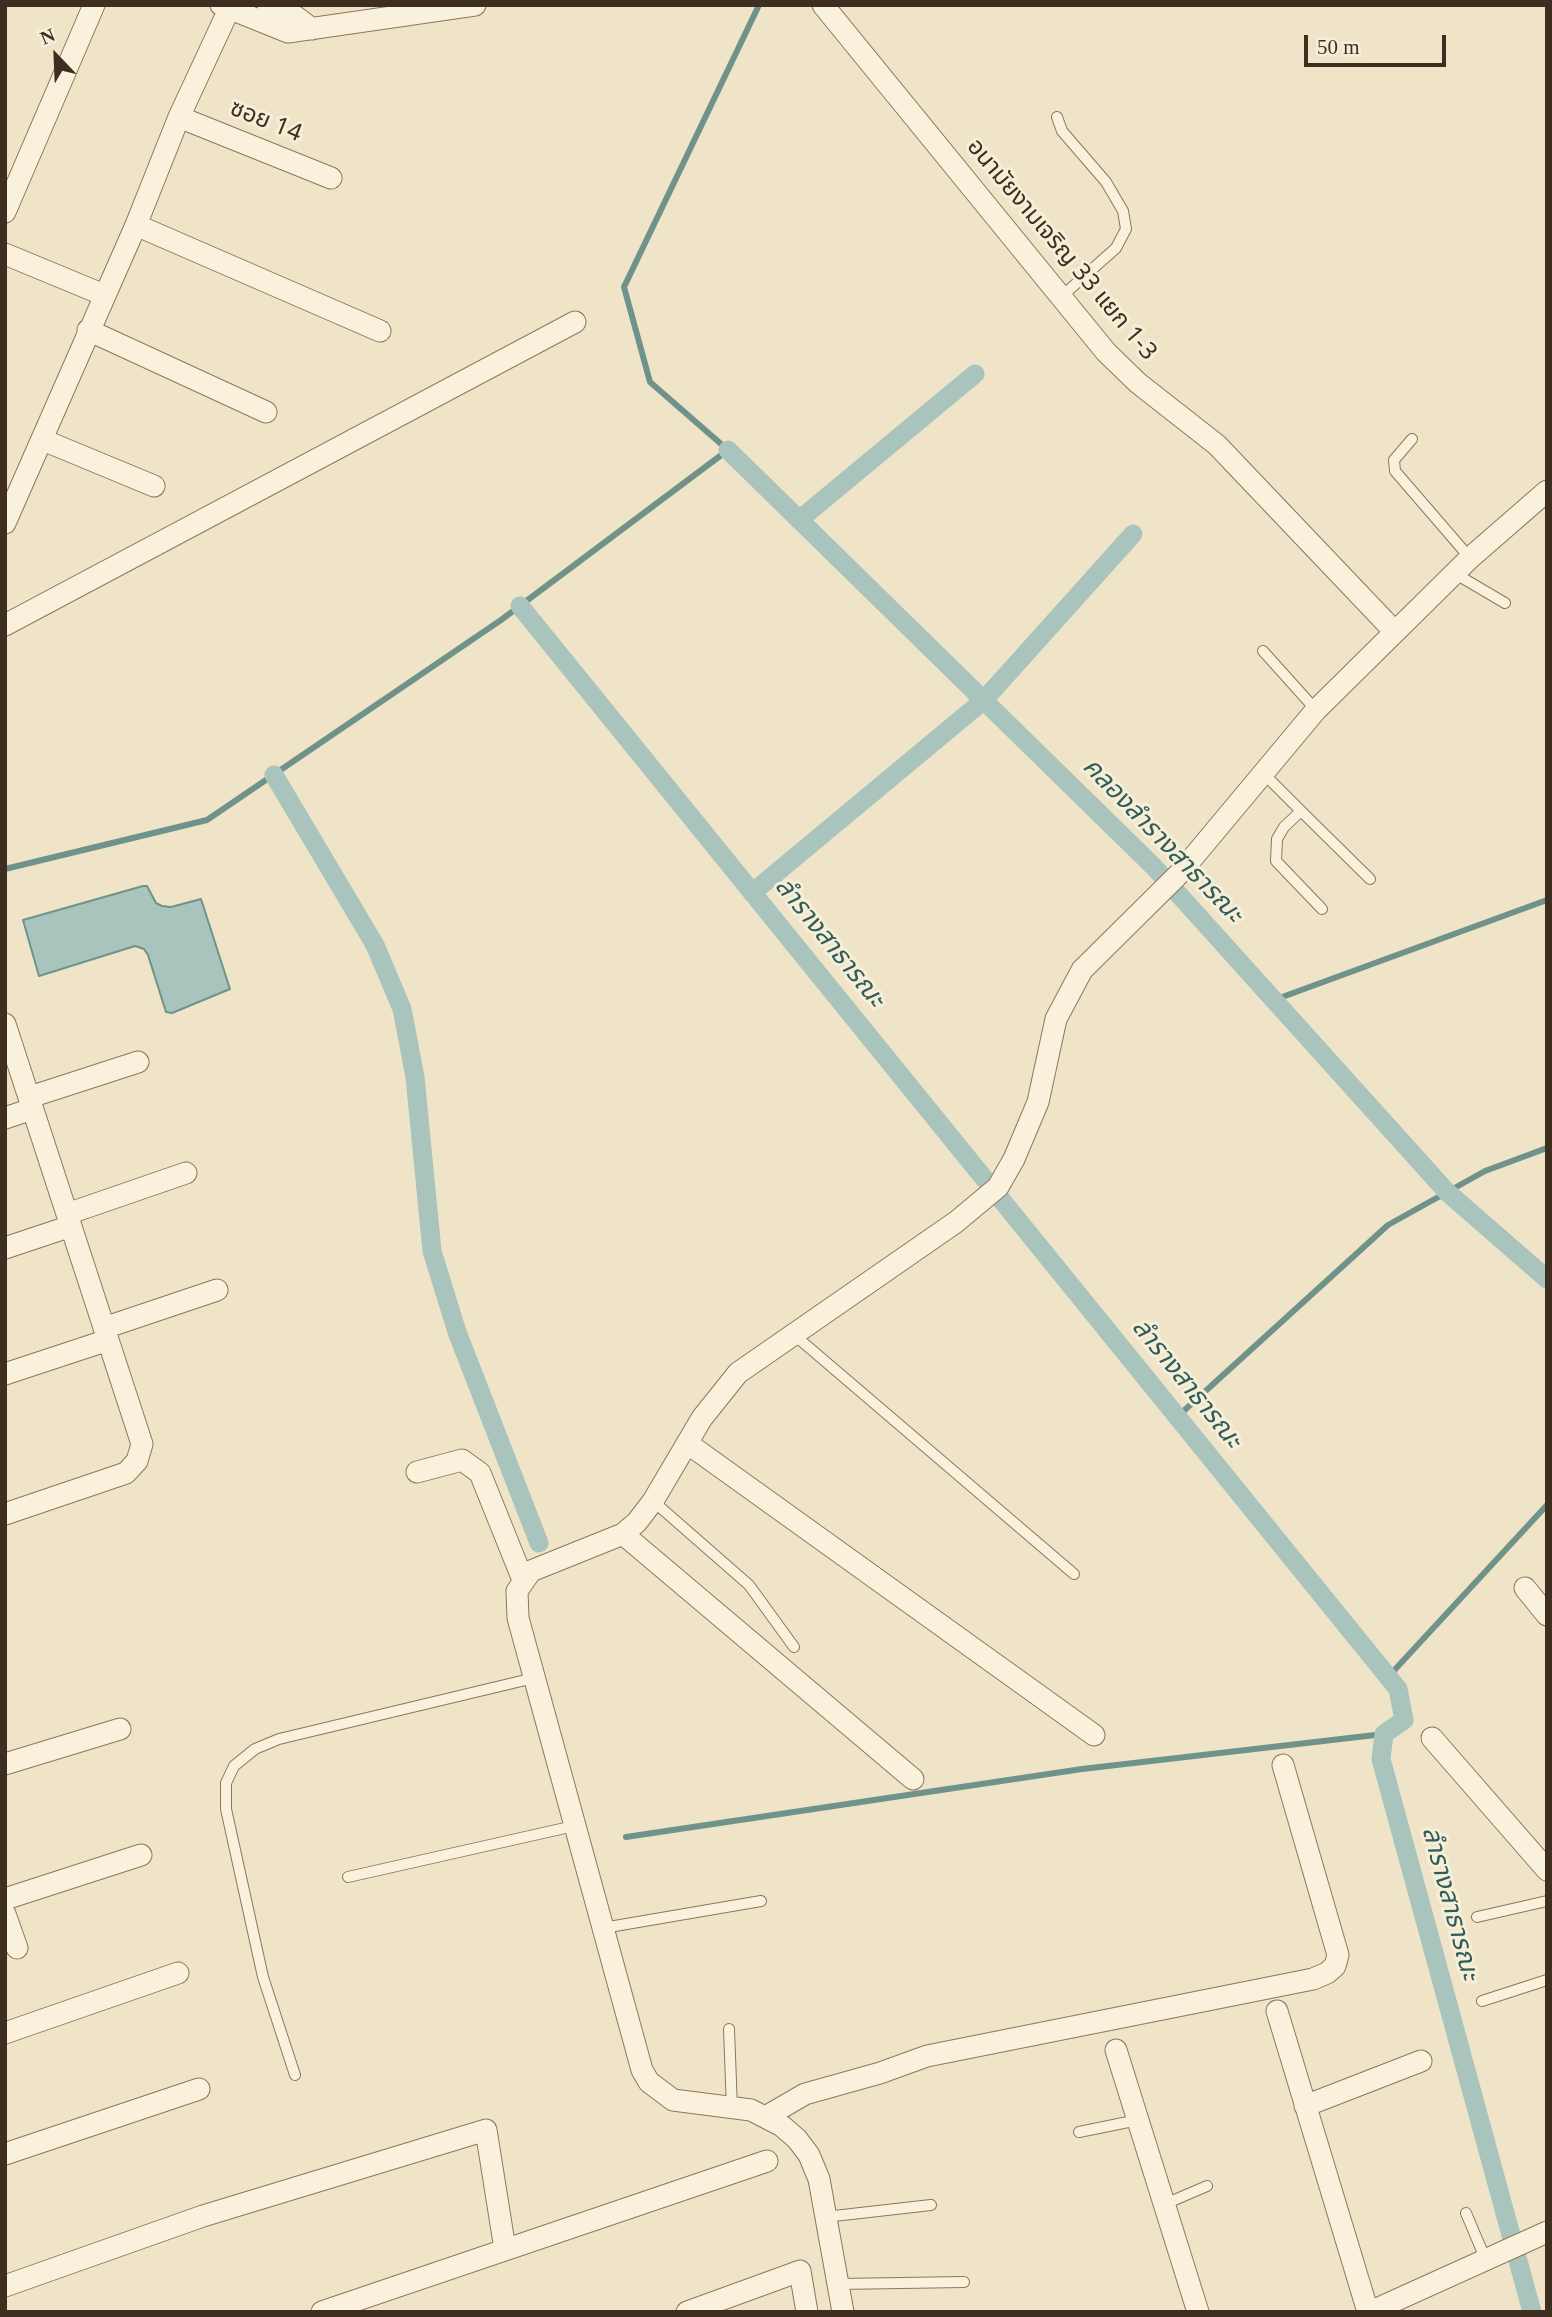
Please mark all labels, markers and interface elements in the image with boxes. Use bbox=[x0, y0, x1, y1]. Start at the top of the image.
north arrow bbox=[21, 21, 91, 91]
scale bar bbox=[1307, 21, 1449, 65]
text: N bbox=[37, 24, 58, 49]
text: 50 m bbox=[1317, 35, 1360, 59]
street label: ซอย 14 bbox=[225, 96, 305, 150]
street label: อนามัยงามเจริญ 33 แยก 1-3 bbox=[959, 134, 1161, 368]
water label: คลองลำรางสาธารณะ bbox=[1074, 753, 1248, 931]
water label: ลำรางสาธารณะ bbox=[766, 873, 890, 1015]
water label: ลำรางสาธารณะ bbox=[1123, 1314, 1247, 1456]
water label: ลำรางสาธารณะ bbox=[1413, 1824, 1483, 1984]

